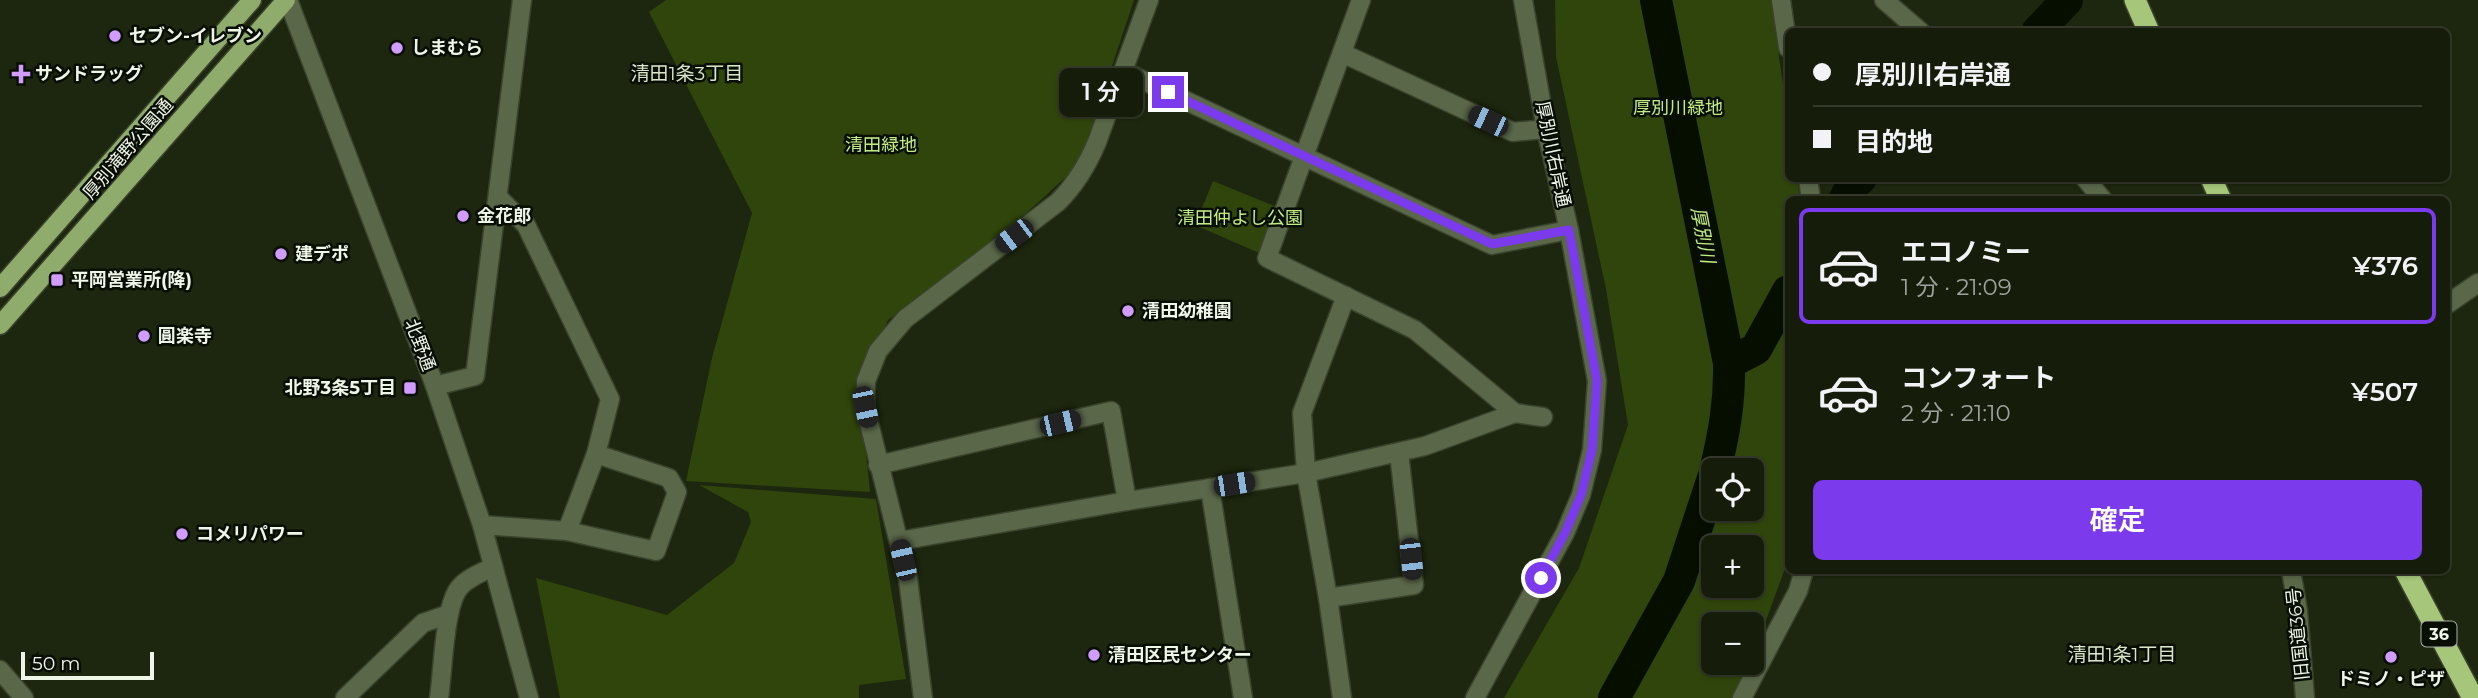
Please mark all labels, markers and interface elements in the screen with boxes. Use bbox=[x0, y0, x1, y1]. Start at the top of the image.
place label: セブン-イレブン bbox=[129, 25, 262, 47]
marker: セブン-イレブン bbox=[107, 28, 123, 44]
place label: しまむら bbox=[411, 37, 483, 59]
marker: しまむら bbox=[389, 40, 405, 56]
text: 厚別川右岸通 bbox=[1855, 59, 2011, 91]
district label: 清田1条3丁目 bbox=[631, 62, 743, 85]
place label: サンドラッグ bbox=[35, 63, 143, 85]
marker: サンドラッグ bbox=[13, 66, 29, 82]
callout: 1 分 bbox=[1060, 68, 1144, 116]
route end bbox=[1152, 76, 1184, 108]
text: 1 分 bbox=[1082, 78, 1120, 106]
street label: 厚別滝野公園通 bbox=[78, 94, 178, 204]
park label: 厚別川緑地 bbox=[1633, 97, 1723, 119]
street label: 厚別川右岸通 bbox=[1531, 99, 1575, 209]
car bbox=[1465, 103, 1512, 139]
text: 目的地 bbox=[1855, 126, 1933, 158]
park label: 清田緑地 bbox=[845, 134, 917, 156]
place label: 金花郎 bbox=[477, 205, 531, 227]
water label: 厚別川 bbox=[1686, 205, 1720, 267]
park label: 清田仲よし公園 bbox=[1177, 207, 1303, 229]
marker: 金花郎 bbox=[455, 208, 471, 224]
car bbox=[991, 215, 1038, 257]
icon: car bbox=[1817, 235, 1880, 298]
text: エコノミー bbox=[1901, 236, 2031, 268]
place label: 建デポ bbox=[295, 243, 349, 265]
marker: 建デポ bbox=[273, 246, 289, 262]
text: ¥376 bbox=[2353, 250, 2418, 282]
place label: 平岡営業所(降) bbox=[71, 269, 192, 291]
marker: 平岡営業所(降) bbox=[49, 272, 65, 288]
text: 1 分 · 21:09 bbox=[1901, 273, 2012, 301]
place label: 清田幼稚園 bbox=[1142, 300, 1232, 322]
marker: 清田幼稚園 bbox=[1120, 303, 1136, 319]
street label: 北野通 bbox=[400, 316, 440, 374]
place label: 圓楽寺 bbox=[158, 325, 212, 347]
marker: 圓楽寺 bbox=[136, 328, 152, 344]
icon: car bbox=[1817, 361, 1880, 424]
text: コンフォート bbox=[1901, 362, 2056, 394]
text: ¥507 bbox=[2351, 376, 2418, 408]
place label: 北野3条5丁目 bbox=[285, 377, 396, 399]
marker: 北野3条5丁目 bbox=[402, 380, 418, 396]
car bbox=[851, 384, 880, 430]
text: 2 分 · 21:10 bbox=[1901, 399, 2011, 427]
car bbox=[1038, 408, 1083, 438]
map controls bbox=[1701, 458, 1764, 675]
button: locate bbox=[1701, 458, 1764, 521]
car bbox=[1212, 470, 1257, 498]
button: 確定 bbox=[1813, 480, 2422, 560]
place label: コメリパワー bbox=[196, 523, 304, 545]
marker: コメリパワー bbox=[174, 526, 190, 542]
button: + bbox=[1701, 535, 1764, 598]
car bbox=[889, 537, 918, 583]
car bbox=[1399, 537, 1424, 581]
route start bbox=[1525, 562, 1557, 594]
street label: 旧国道36号 bbox=[2282, 587, 2314, 681]
button: − bbox=[1701, 612, 1764, 675]
road number: 36 bbox=[2422, 622, 2456, 646]
district label: 清田1条1丁目 bbox=[2068, 643, 2176, 666]
place label: 清田区民センター bbox=[1108, 644, 1252, 666]
marker: 清田区民センター bbox=[1086, 647, 1102, 663]
scale bar bbox=[21, 649, 154, 681]
marker: ドミノ・ピザ bbox=[2383, 649, 2399, 665]
text: 50 m bbox=[32, 652, 80, 675]
place label: ドミノ・ピザ bbox=[2337, 668, 2445, 690]

